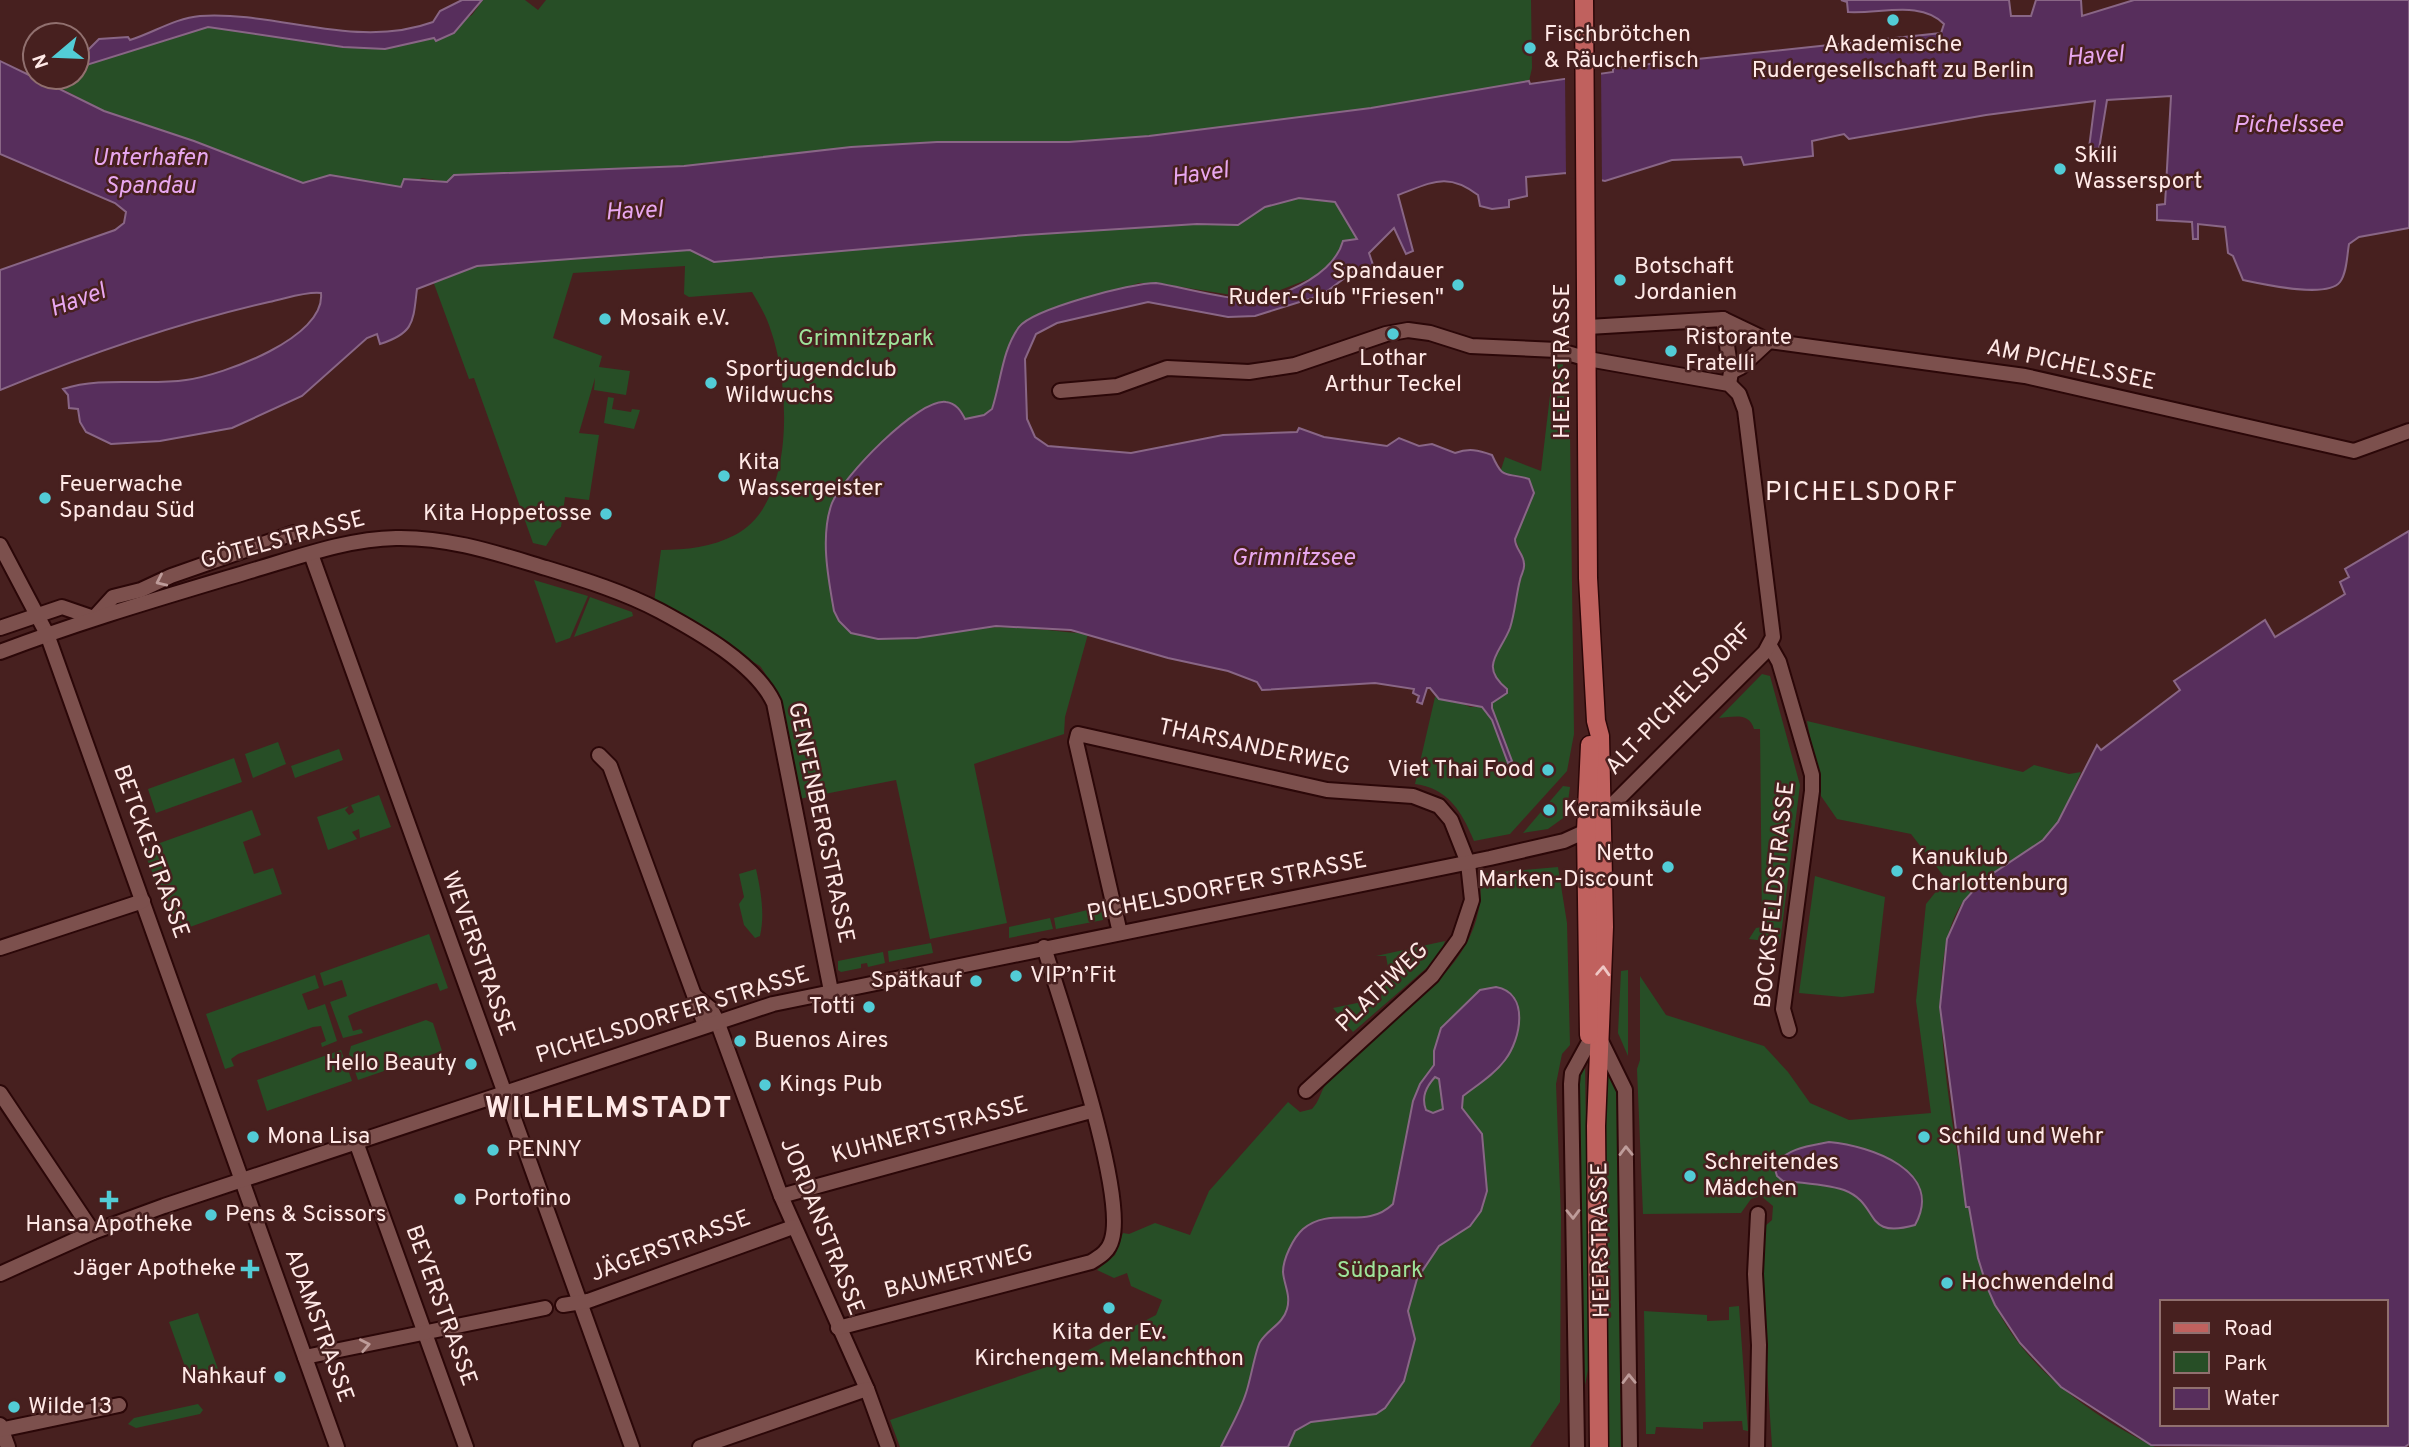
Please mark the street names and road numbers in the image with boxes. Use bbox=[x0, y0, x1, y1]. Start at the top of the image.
street label: HEERSTRASSE bbox=[1549, 283, 1578, 439]
street label: AM PICHELSSEE bbox=[1984, 334, 2158, 398]
street label: GÖTELSTRASSE bbox=[197, 504, 368, 577]
street label: ALT-PICHELSDORF bbox=[1600, 618, 1760, 782]
street label: GENFENBERGSTRASSE bbox=[780, 700, 860, 946]
street label: THARSANDERWEG bbox=[1155, 713, 1353, 783]
street label: BETCKESTRASSE bbox=[105, 761, 195, 943]
street label: BOCKSFELDSTRASSE bbox=[1750, 780, 1802, 1010]
street label: PICHELSDORFER STRASSE bbox=[1085, 847, 1369, 929]
street label: WEVERSTRASSE bbox=[434, 868, 520, 1040]
street label: PLATHWEG bbox=[1331, 937, 1435, 1039]
street label: PICHELSDORFER STRASSE bbox=[533, 961, 813, 1071]
street label: KUHNERTSTRASSE bbox=[829, 1091, 1031, 1171]
street label: JORDANSTRASSE bbox=[772, 1134, 870, 1320]
street label: HEERSTRASSE bbox=[1586, 1162, 1618, 1318]
street label: JÄGERSTRASSE bbox=[587, 1204, 755, 1289]
street label: BEYERSTRASSE bbox=[397, 1222, 483, 1390]
street label: BAUMERTWEG bbox=[881, 1239, 1037, 1307]
street label: ADAMSTRASSE bbox=[277, 1245, 359, 1407]

